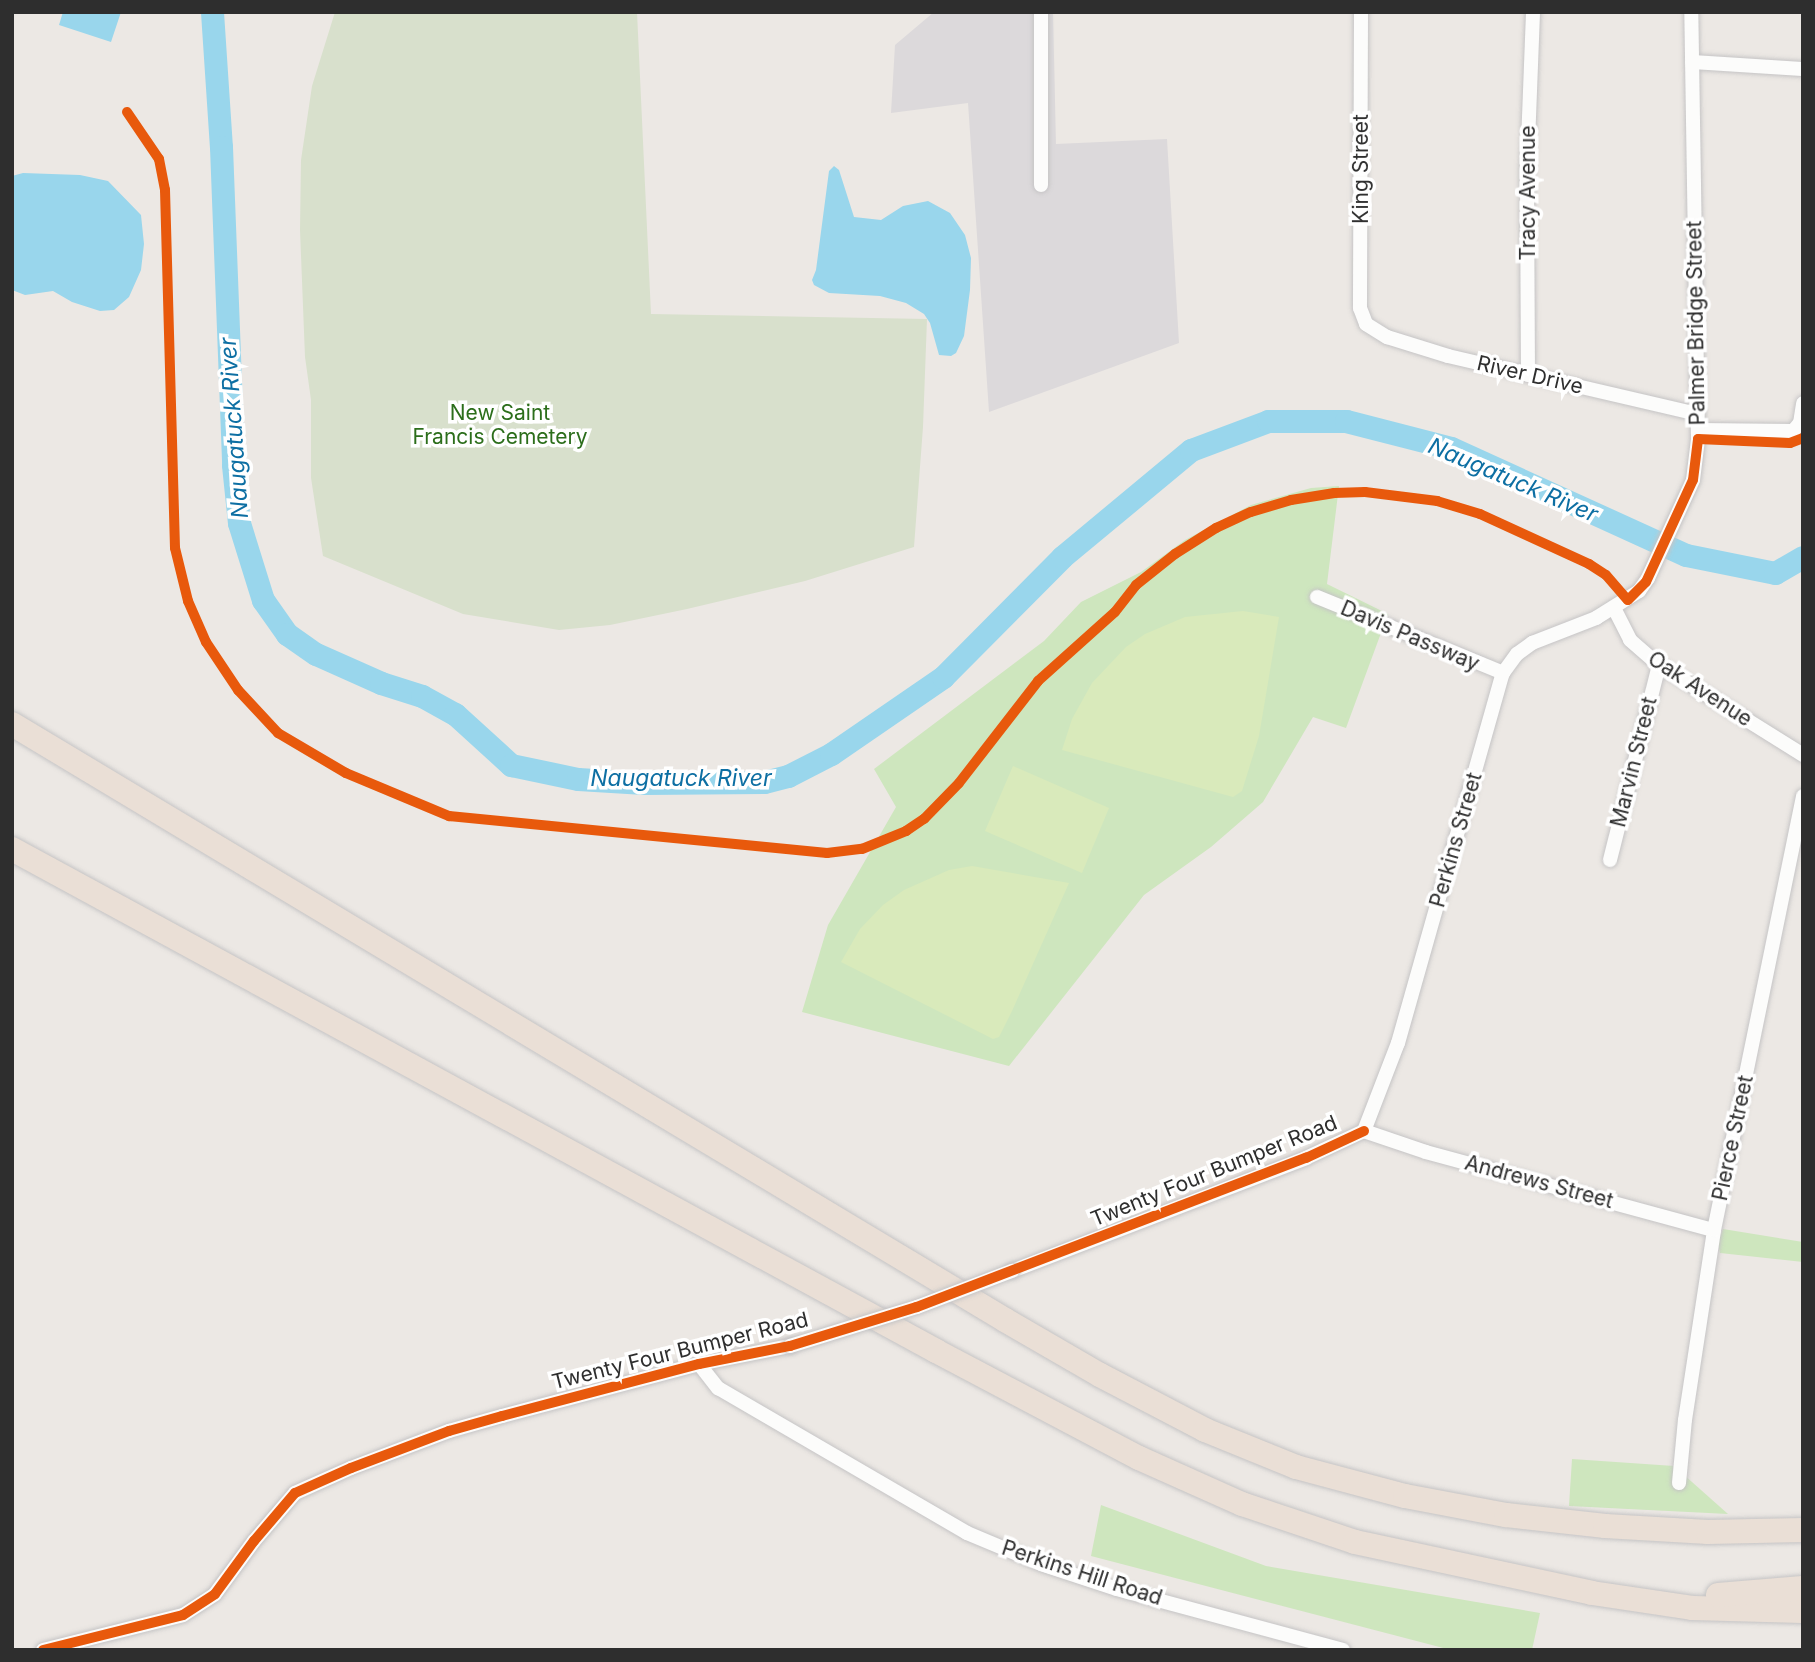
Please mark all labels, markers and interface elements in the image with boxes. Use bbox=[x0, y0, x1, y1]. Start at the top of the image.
street label: King Street bbox=[1348, 114, 1374, 224]
street label: Tracy Avenue bbox=[1515, 125, 1541, 261]
street label: Palmer Bridge Street bbox=[1682, 220, 1710, 426]
water label: Naugatuck River bbox=[214, 337, 254, 519]
street label: River Drive bbox=[1474, 351, 1586, 399]
park label: New Saint Francis Cemetery bbox=[412, 400, 588, 450]
water label: Naugatuck River bbox=[1424, 432, 1602, 528]
street label: Davis Passway bbox=[1337, 595, 1483, 677]
street label: Oak Avenue bbox=[1643, 646, 1757, 732]
street label: Marvin Street bbox=[1606, 694, 1662, 830]
water label: Naugatuck River bbox=[590, 764, 772, 792]
street label: Perkins Street bbox=[1425, 770, 1487, 910]
street label: Pierce Street bbox=[1707, 1073, 1759, 1203]
street label: Twenty Four Bumper Road bbox=[1087, 1110, 1341, 1232]
street label: Andrews Street bbox=[1462, 1150, 1616, 1214]
street label: Twenty Four Bumper Road bbox=[549, 1307, 811, 1395]
street label: Perkins Hill Road bbox=[999, 1535, 1165, 1611]

